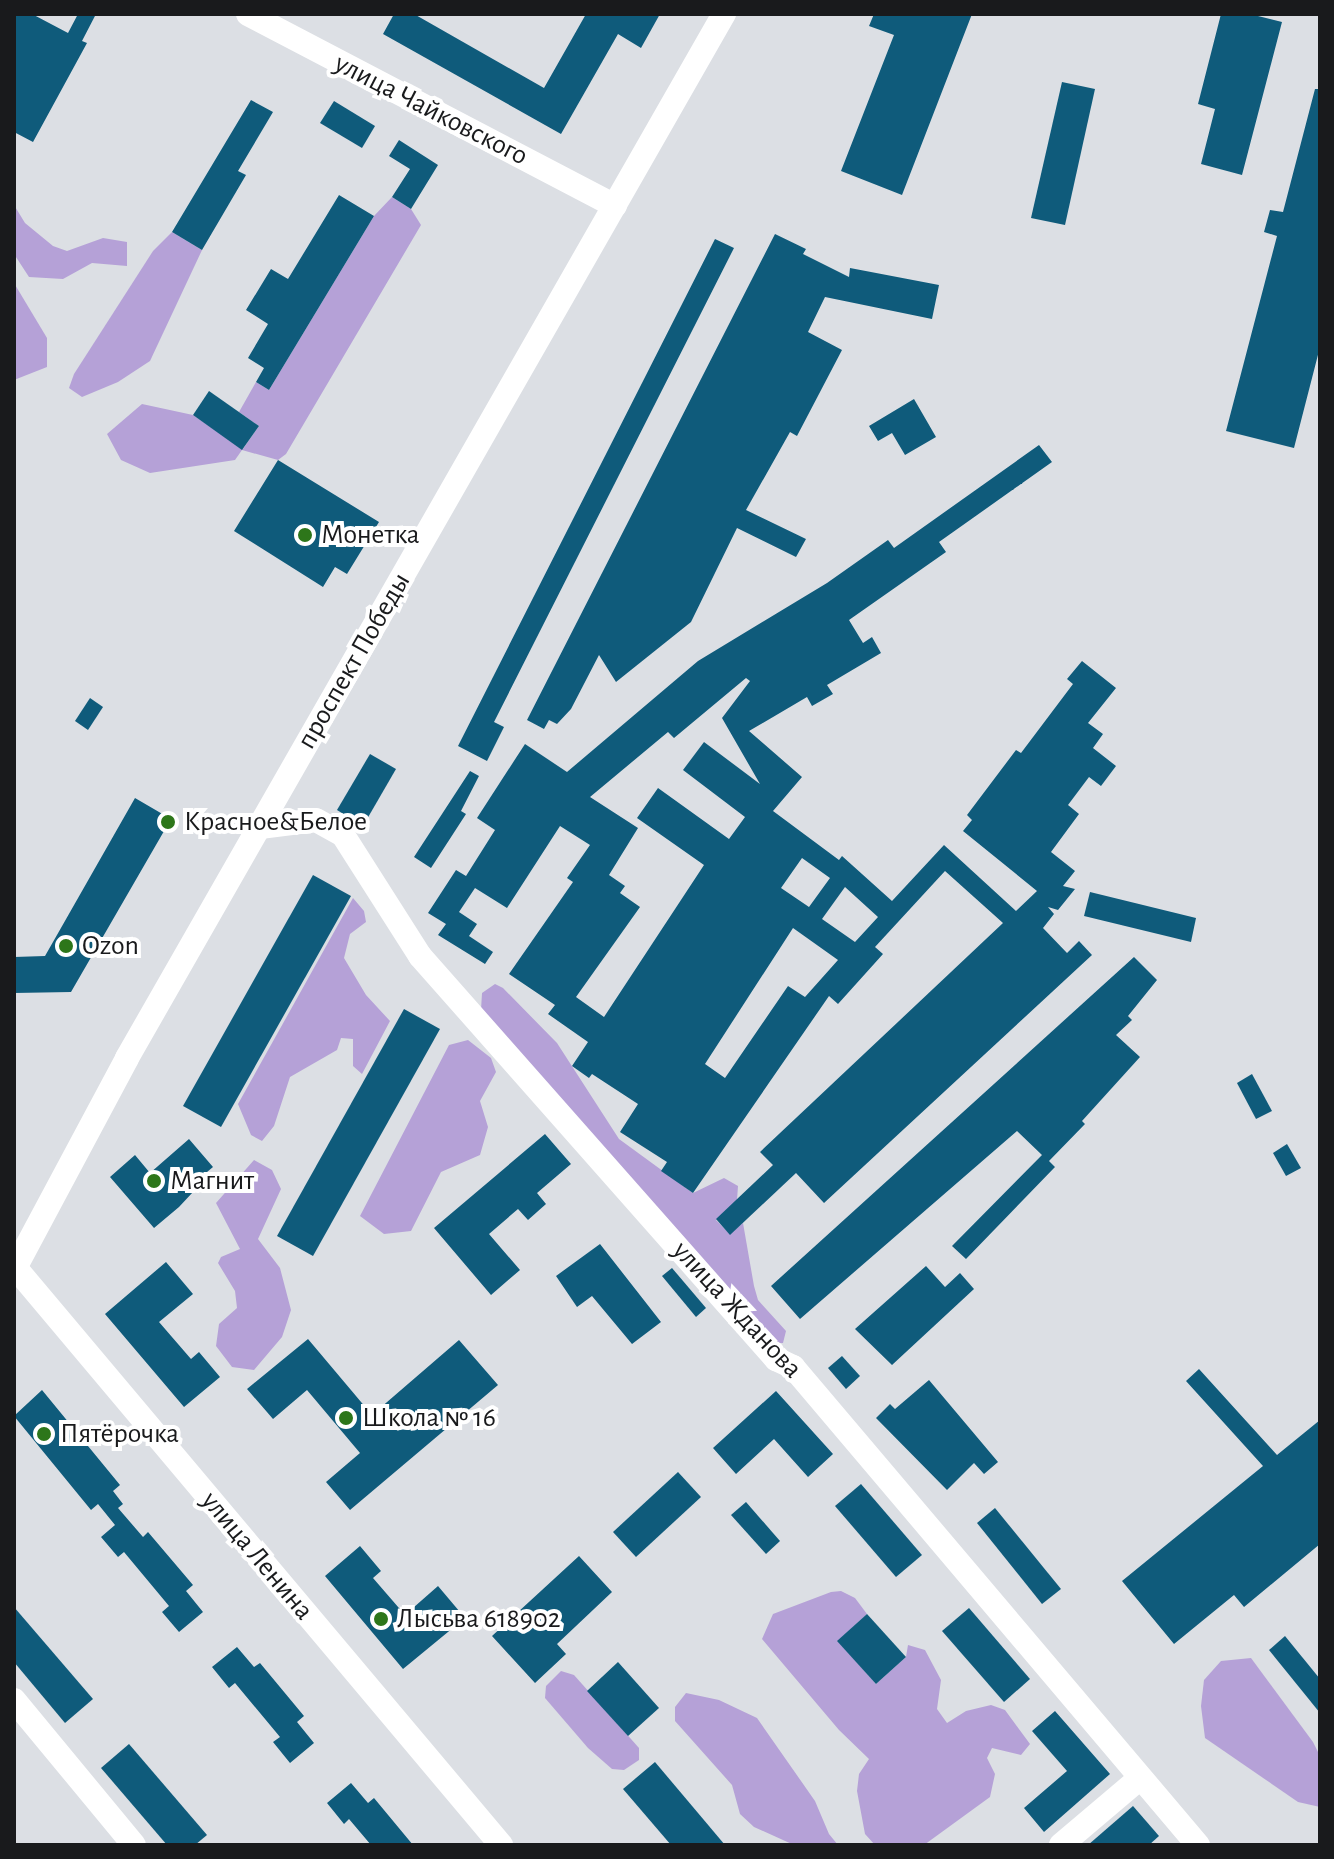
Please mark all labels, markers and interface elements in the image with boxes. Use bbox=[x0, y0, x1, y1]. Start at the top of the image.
street label: улица Чайковского bbox=[329, 47, 533, 173]
place label: Монетка bbox=[321, 518, 420, 552]
marker: Монетка bbox=[296, 526, 314, 544]
street label: проспект Победы bbox=[290, 567, 418, 755]
place label: Красное&Белое bbox=[184, 805, 367, 839]
marker: Красное&Белое bbox=[159, 813, 177, 831]
place label: Ozon bbox=[82, 929, 139, 963]
marker: Ozon bbox=[57, 937, 75, 955]
place label: Магнит bbox=[170, 1164, 254, 1198]
marker: Магнит bbox=[145, 1172, 163, 1190]
street label: улица Жданова bbox=[665, 1235, 809, 1385]
place label: Школа № 16 bbox=[362, 1401, 496, 1435]
marker: Школа № 16 bbox=[337, 1409, 355, 1427]
place label: Пятёрочка bbox=[60, 1417, 179, 1451]
marker: Пятёрочка bbox=[35, 1425, 53, 1443]
street label: улица Ленина bbox=[194, 1485, 320, 1627]
place label: Лысьва 618902 bbox=[397, 1602, 560, 1636]
marker: Лысьва 618902 bbox=[372, 1610, 390, 1628]

